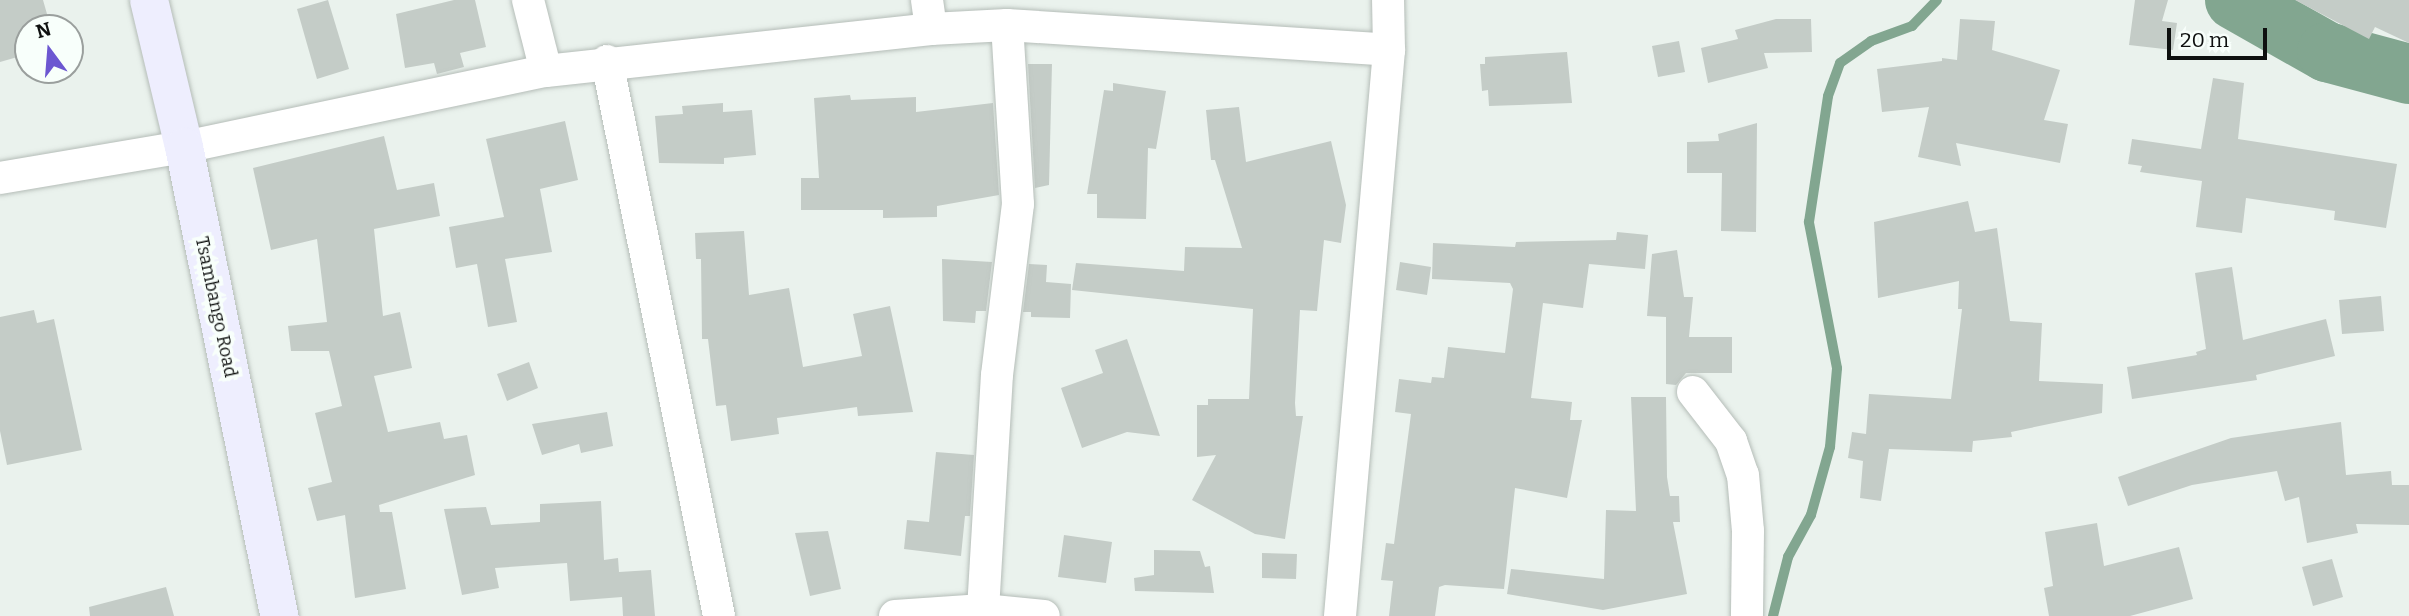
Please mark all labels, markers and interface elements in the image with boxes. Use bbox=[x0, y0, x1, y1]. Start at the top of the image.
north arrow bbox=[14, 14, 84, 84]
scale bar bbox=[2171, 14, 2271, 58]
text: N bbox=[33, 17, 54, 43]
text: 20 m bbox=[2180, 27, 2229, 53]
street label: Tsambango Road bbox=[191, 235, 241, 379]

